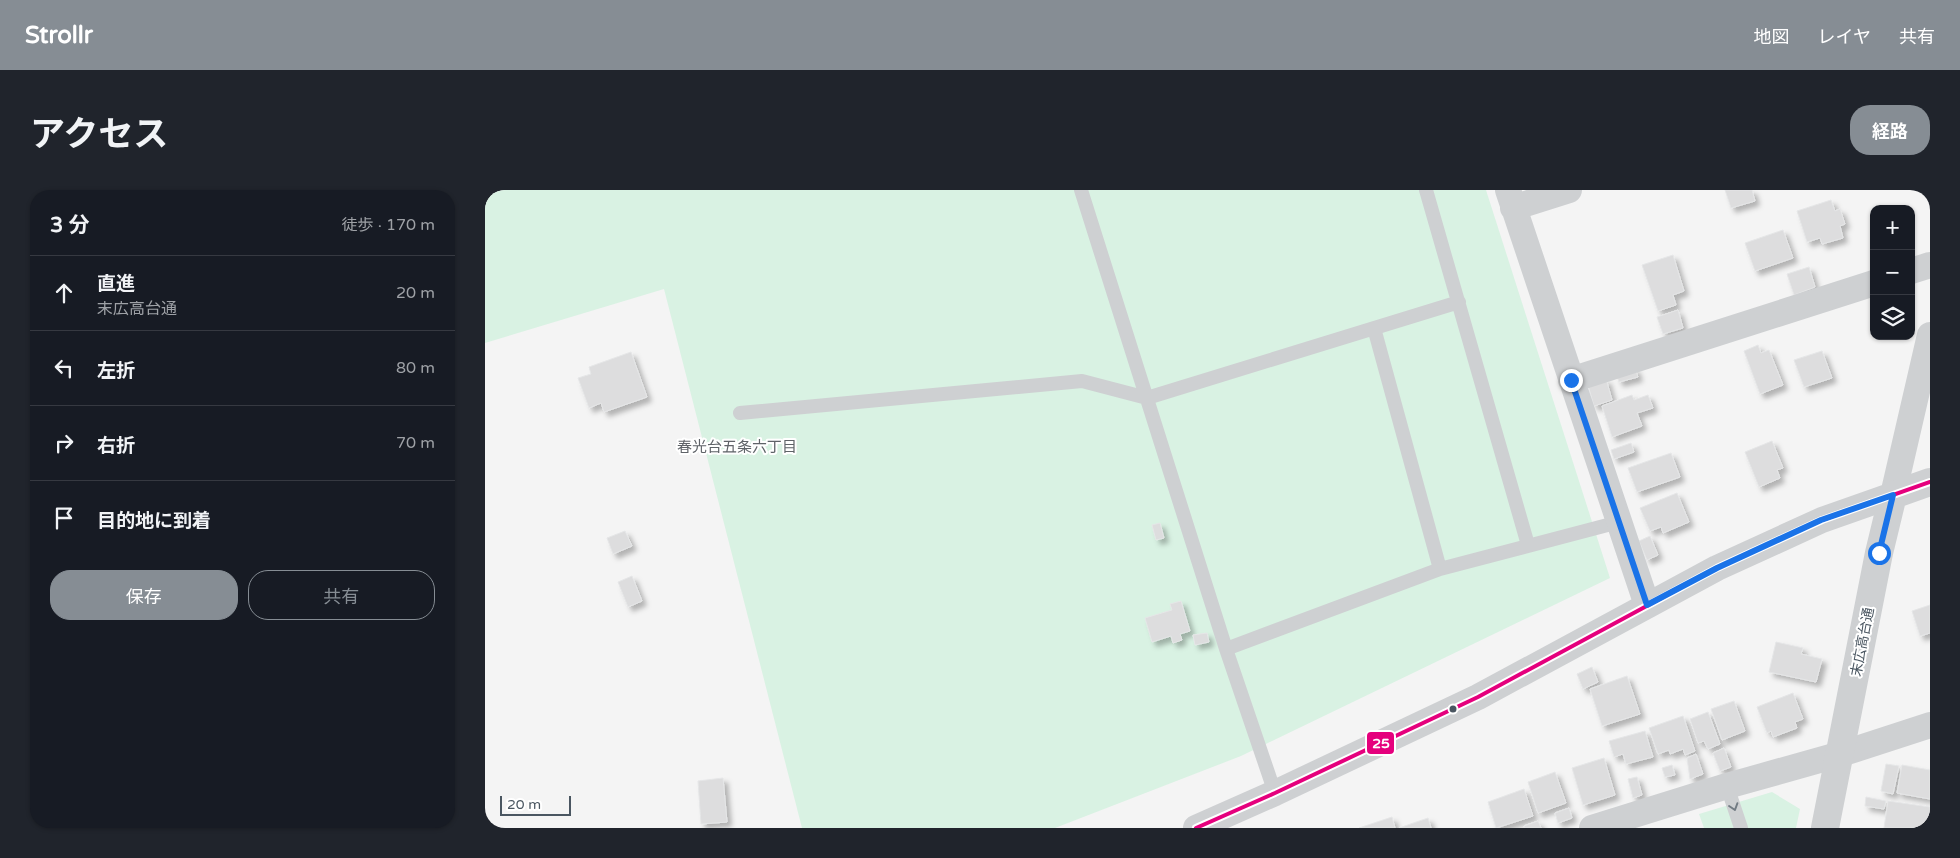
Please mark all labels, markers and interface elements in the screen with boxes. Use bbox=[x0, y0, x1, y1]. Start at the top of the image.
text: Strollr bbox=[25, 21, 93, 50]
text: 地図 bbox=[1754, 26, 1790, 48]
text: レイヤ bbox=[1818, 26, 1871, 48]
text: 共有 bbox=[1899, 26, 1935, 48]
button: 経路 bbox=[1850, 105, 1930, 155]
text: アクセス bbox=[30, 114, 168, 156]
map controls bbox=[1870, 205, 1915, 340]
button: + bbox=[1870, 205, 1915, 250]
text: 3 分 bbox=[50, 213, 90, 238]
text: 徒歩 · 170 m bbox=[342, 215, 435, 235]
button: − bbox=[1870, 250, 1915, 295]
text: 直進 bbox=[97, 273, 135, 295]
icon: ahead bbox=[50, 279, 78, 307]
text: 20 m bbox=[396, 283, 435, 303]
button: layers bbox=[1870, 295, 1915, 340]
text: 末広高台通 bbox=[97, 299, 177, 319]
icon: left bbox=[50, 354, 78, 382]
text: 80 m bbox=[396, 358, 435, 378]
text: 左折 bbox=[97, 360, 135, 382]
route end bbox=[1560, 369, 1583, 392]
icon: right bbox=[50, 429, 78, 457]
text: 70 m bbox=[396, 433, 435, 453]
text: 右折 bbox=[97, 435, 135, 457]
district label: 春光台五条六丁目 bbox=[677, 438, 797, 456]
icon: arrive bbox=[50, 504, 78, 532]
text: 目的地に到着 bbox=[97, 510, 211, 532]
route start bbox=[1868, 542, 1891, 565]
button: 保存 bbox=[50, 570, 238, 620]
button: 共有 bbox=[248, 570, 435, 620]
street label: 末広高台通 bbox=[1847, 606, 1878, 678]
unlabelled marker bbox=[1448, 704, 1458, 714]
line badge: 25 bbox=[1366, 731, 1395, 755]
text: 25 bbox=[1372, 735, 1390, 752]
scale bar bbox=[500, 793, 571, 816]
text: 20 m bbox=[507, 796, 541, 813]
one-way arrow bbox=[1728, 802, 1738, 810]

